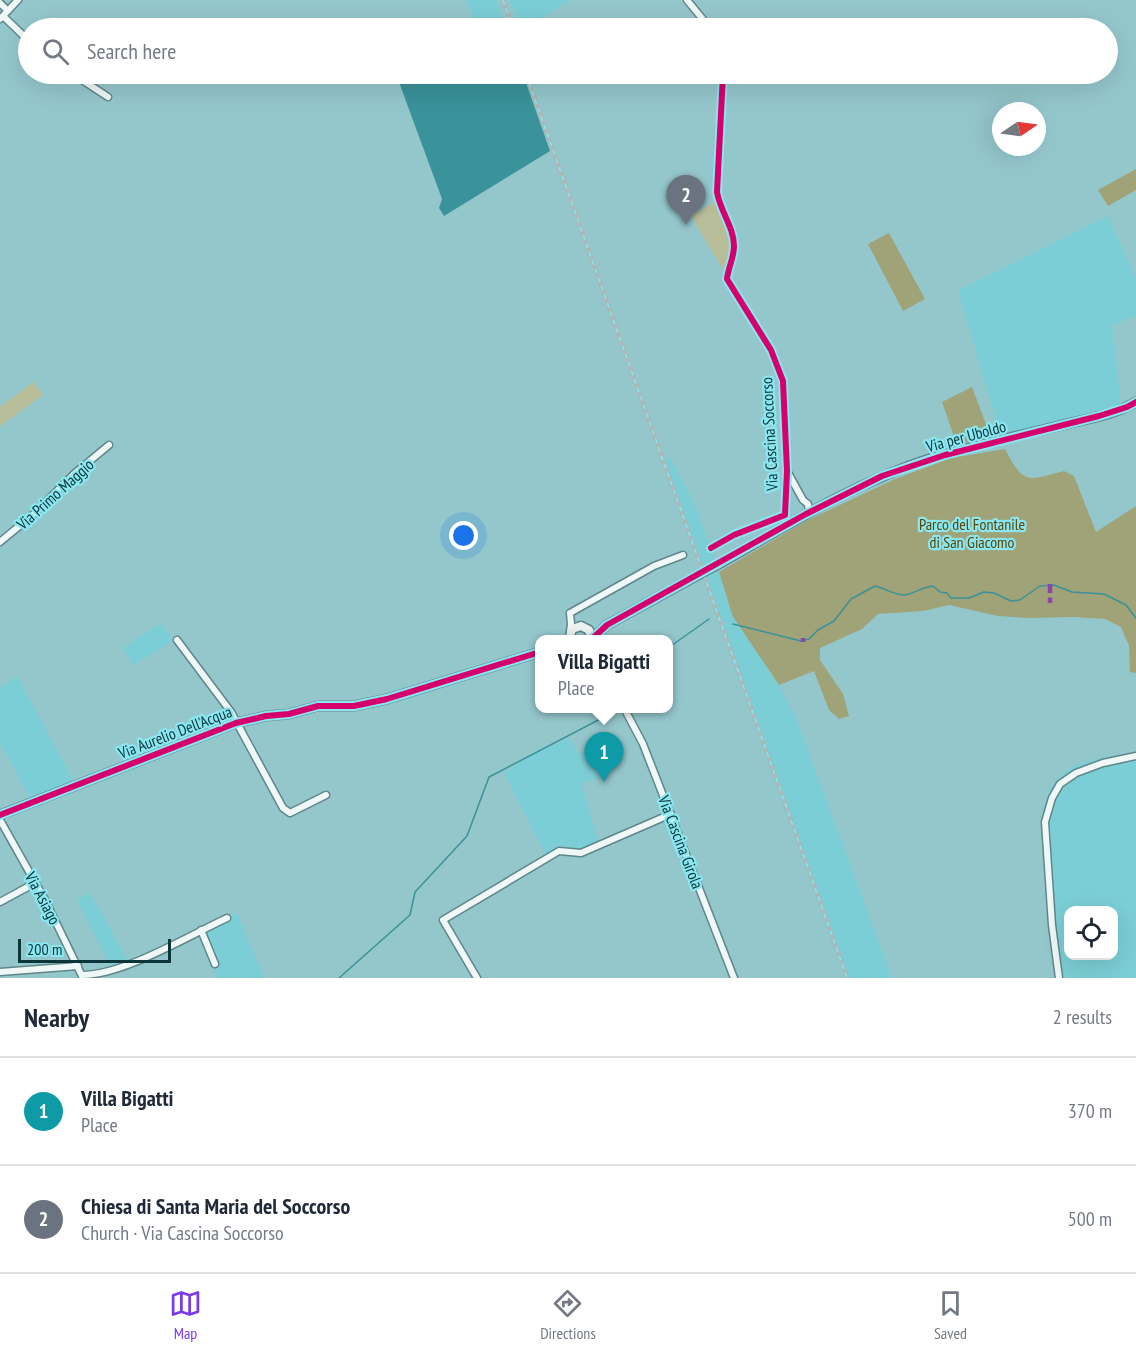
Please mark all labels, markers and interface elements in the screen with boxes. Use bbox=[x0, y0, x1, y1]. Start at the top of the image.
search box bbox=[18, 18, 1118, 84]
icon: search bbox=[39, 35, 72, 68]
text: Search here bbox=[87, 37, 176, 65]
north arrow bbox=[992, 102, 1046, 156]
pin: 2 bbox=[666, 176, 706, 225]
street label: Via Cascina Soccorso bbox=[756, 377, 782, 492]
street label: Via per Uboldo bbox=[923, 416, 1008, 457]
street label: Via Primo Maggio bbox=[12, 454, 98, 535]
park label: Parco del Fontanile di San Giacomo bbox=[919, 514, 1025, 552]
your location bbox=[449, 521, 478, 550]
popup bbox=[535, 635, 673, 713]
text: Villa Bigatti bbox=[558, 647, 650, 675]
text: Place bbox=[558, 675, 594, 701]
street label: Via Aurelio Dell'Acqua bbox=[114, 701, 235, 763]
pin: 1 bbox=[584, 732, 624, 782]
street label: Via Cascina Girola bbox=[654, 792, 708, 891]
street label: Via Asiago bbox=[20, 867, 65, 928]
map controls bbox=[1064, 906, 1118, 960]
button: locate bbox=[1064, 906, 1118, 960]
scale bar bbox=[18, 936, 171, 964]
text: 200 m bbox=[27, 939, 62, 959]
text: Nearby bbox=[24, 1001, 89, 1034]
text: 2 results bbox=[1053, 1004, 1112, 1030]
text: Villa Bigatti bbox=[81, 1084, 174, 1112]
text: 1 bbox=[39, 1098, 48, 1124]
text: 370 m bbox=[1068, 1098, 1112, 1124]
text: Place bbox=[81, 1112, 118, 1138]
text: Chiesa di Santa Maria del Soccorso bbox=[81, 1192, 350, 1220]
text: 2 bbox=[39, 1206, 48, 1232]
text: 500 m bbox=[1068, 1206, 1112, 1232]
text: Church · Via Cascina Soccorso bbox=[81, 1220, 284, 1246]
tab: Map bbox=[169, 1287, 202, 1343]
tab: Directions bbox=[540, 1287, 596, 1343]
tab: Saved bbox=[934, 1287, 967, 1343]

